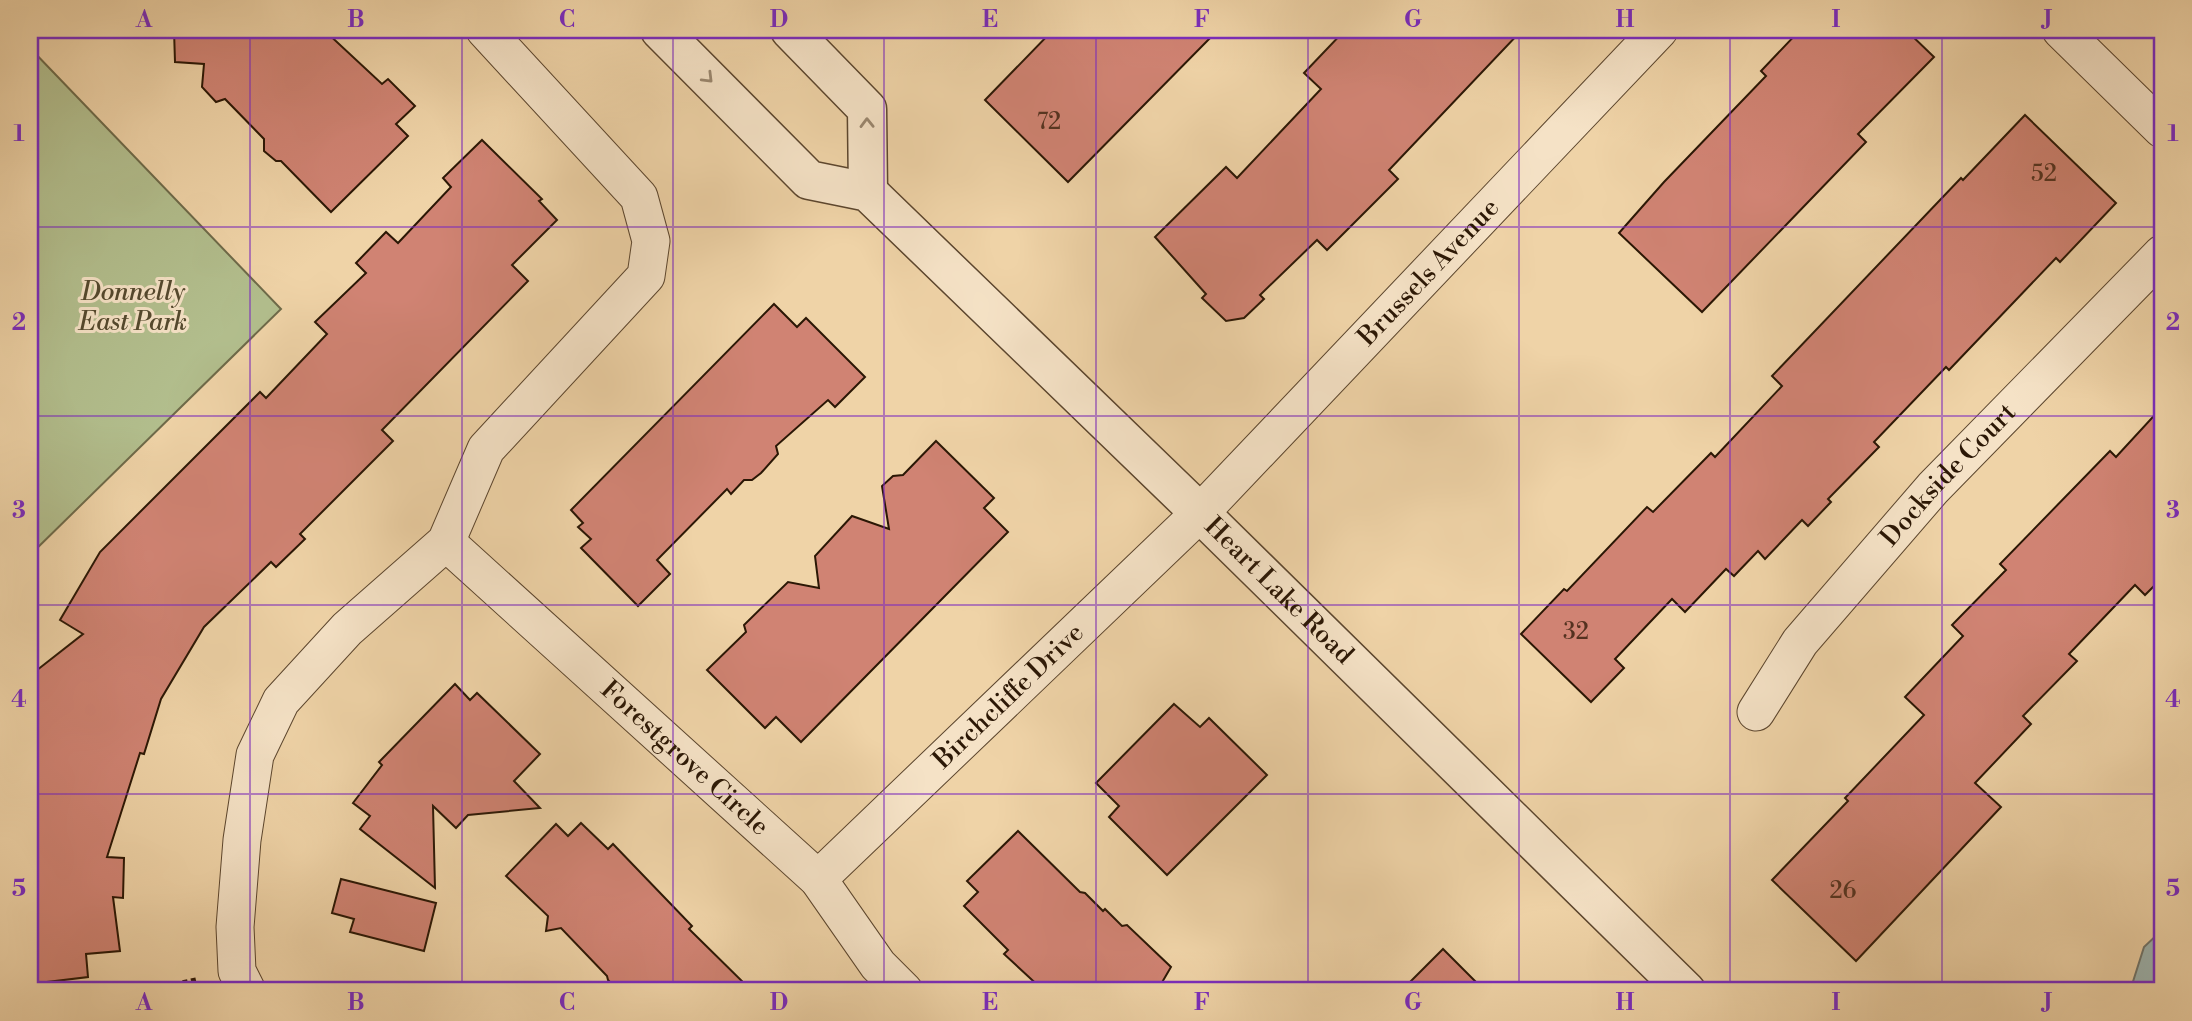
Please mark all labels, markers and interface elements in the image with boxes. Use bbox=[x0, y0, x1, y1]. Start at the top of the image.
text: A bbox=[135, 6, 153, 34]
text: B bbox=[347, 6, 365, 34]
text: C bbox=[559, 6, 575, 34]
text: D bbox=[770, 6, 788, 34]
text: E bbox=[982, 6, 998, 34]
text: F bbox=[1194, 6, 1210, 34]
text: G bbox=[1404, 6, 1422, 34]
text: H bbox=[1616, 6, 1635, 34]
text: I bbox=[1832, 6, 1841, 34]
text: J bbox=[2041, 6, 2053, 34]
one-way arrow bbox=[700, 70, 713, 83]
house number: 72 bbox=[1037, 108, 1061, 136]
one-way arrow bbox=[859, 118, 875, 128]
text: 1 bbox=[13, 120, 25, 148]
text: 1 bbox=[2167, 120, 2179, 148]
house number: 52 bbox=[2031, 160, 2057, 188]
street label: Brussels Avenue bbox=[1351, 192, 1506, 353]
park label: Donnelly East Park bbox=[78, 276, 187, 338]
text: 2 bbox=[12, 309, 26, 337]
text: 2 bbox=[2166, 309, 2180, 337]
street label: Dockside Court bbox=[1874, 397, 2023, 553]
text: 3 bbox=[12, 497, 26, 525]
text: 3 bbox=[2166, 497, 2180, 525]
street label: Heart Lake Road bbox=[1198, 510, 1360, 671]
street label: Birchcliffe Drive bbox=[926, 617, 1091, 777]
house number: 32 bbox=[1563, 618, 1589, 646]
street label: Forestgrove Circle bbox=[594, 674, 775, 843]
text: 4 bbox=[11, 686, 27, 714]
text: 4 bbox=[2165, 686, 2181, 714]
text: 5 bbox=[12, 875, 26, 903]
text: 5 bbox=[2166, 875, 2180, 903]
house number: 26 bbox=[1829, 877, 1857, 905]
text: A bbox=[135, 989, 153, 1017]
text: B bbox=[347, 989, 365, 1017]
text: C bbox=[559, 989, 575, 1017]
text: D bbox=[770, 989, 788, 1017]
text: E bbox=[982, 989, 998, 1017]
text: F bbox=[1194, 989, 1210, 1017]
text: G bbox=[1404, 989, 1422, 1017]
text: H bbox=[1616, 989, 1635, 1017]
text: I bbox=[1832, 989, 1841, 1017]
text: J bbox=[2041, 989, 2053, 1017]

